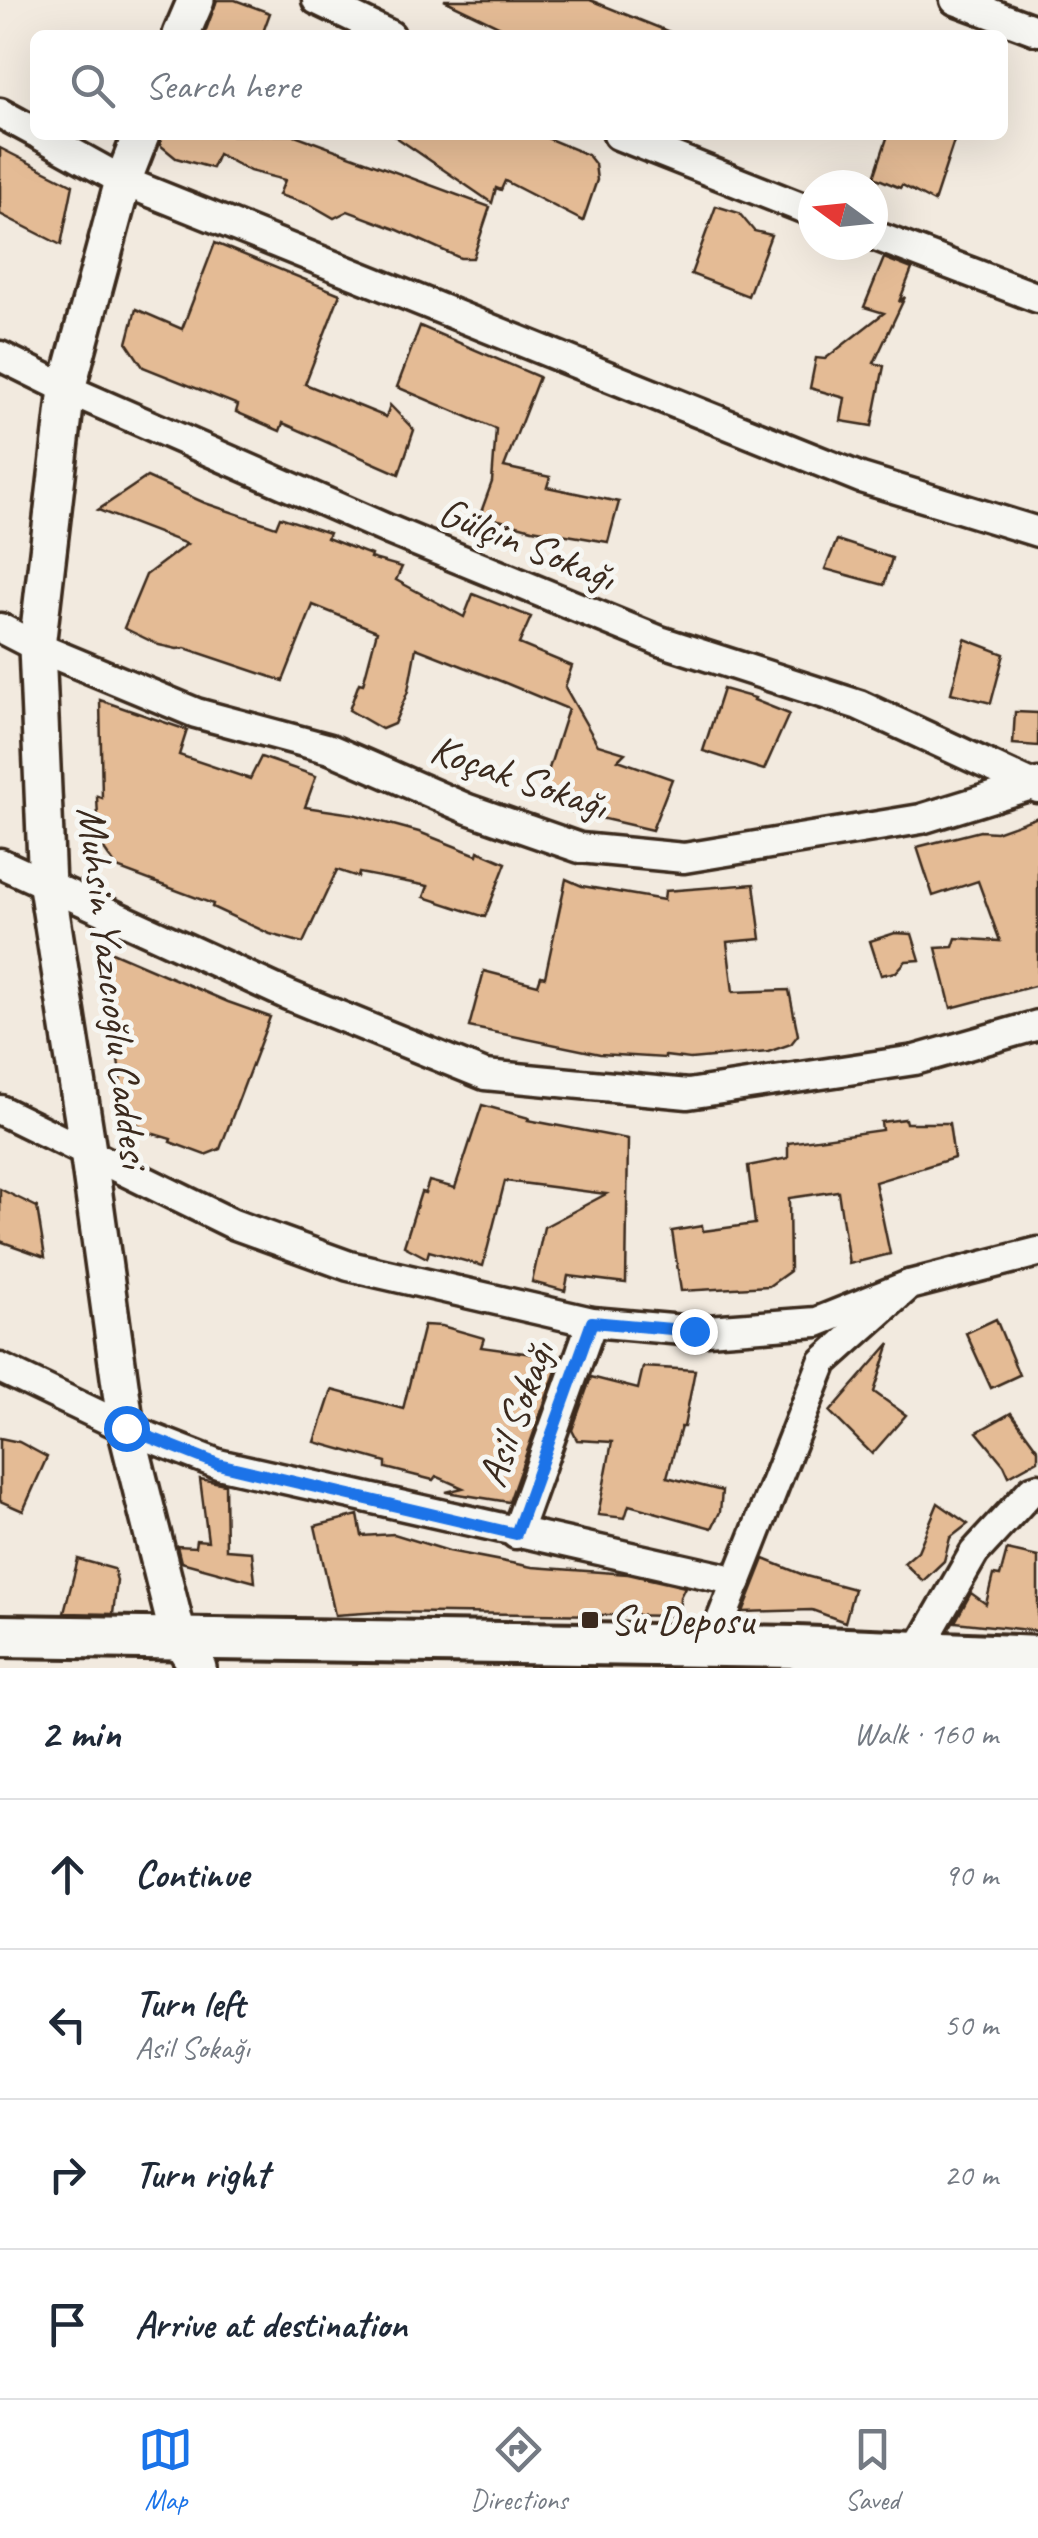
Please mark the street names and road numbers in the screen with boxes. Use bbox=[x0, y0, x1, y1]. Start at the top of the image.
street label: Gülçin Sokağı bbox=[431, 485, 625, 604]
street label: Koçak Sokağı bbox=[424, 722, 616, 833]
street label: Muhsin Yazıcıoğlu Caddesi bbox=[65, 803, 162, 1176]
street label: Asil Sokağı bbox=[465, 1332, 567, 1494]

